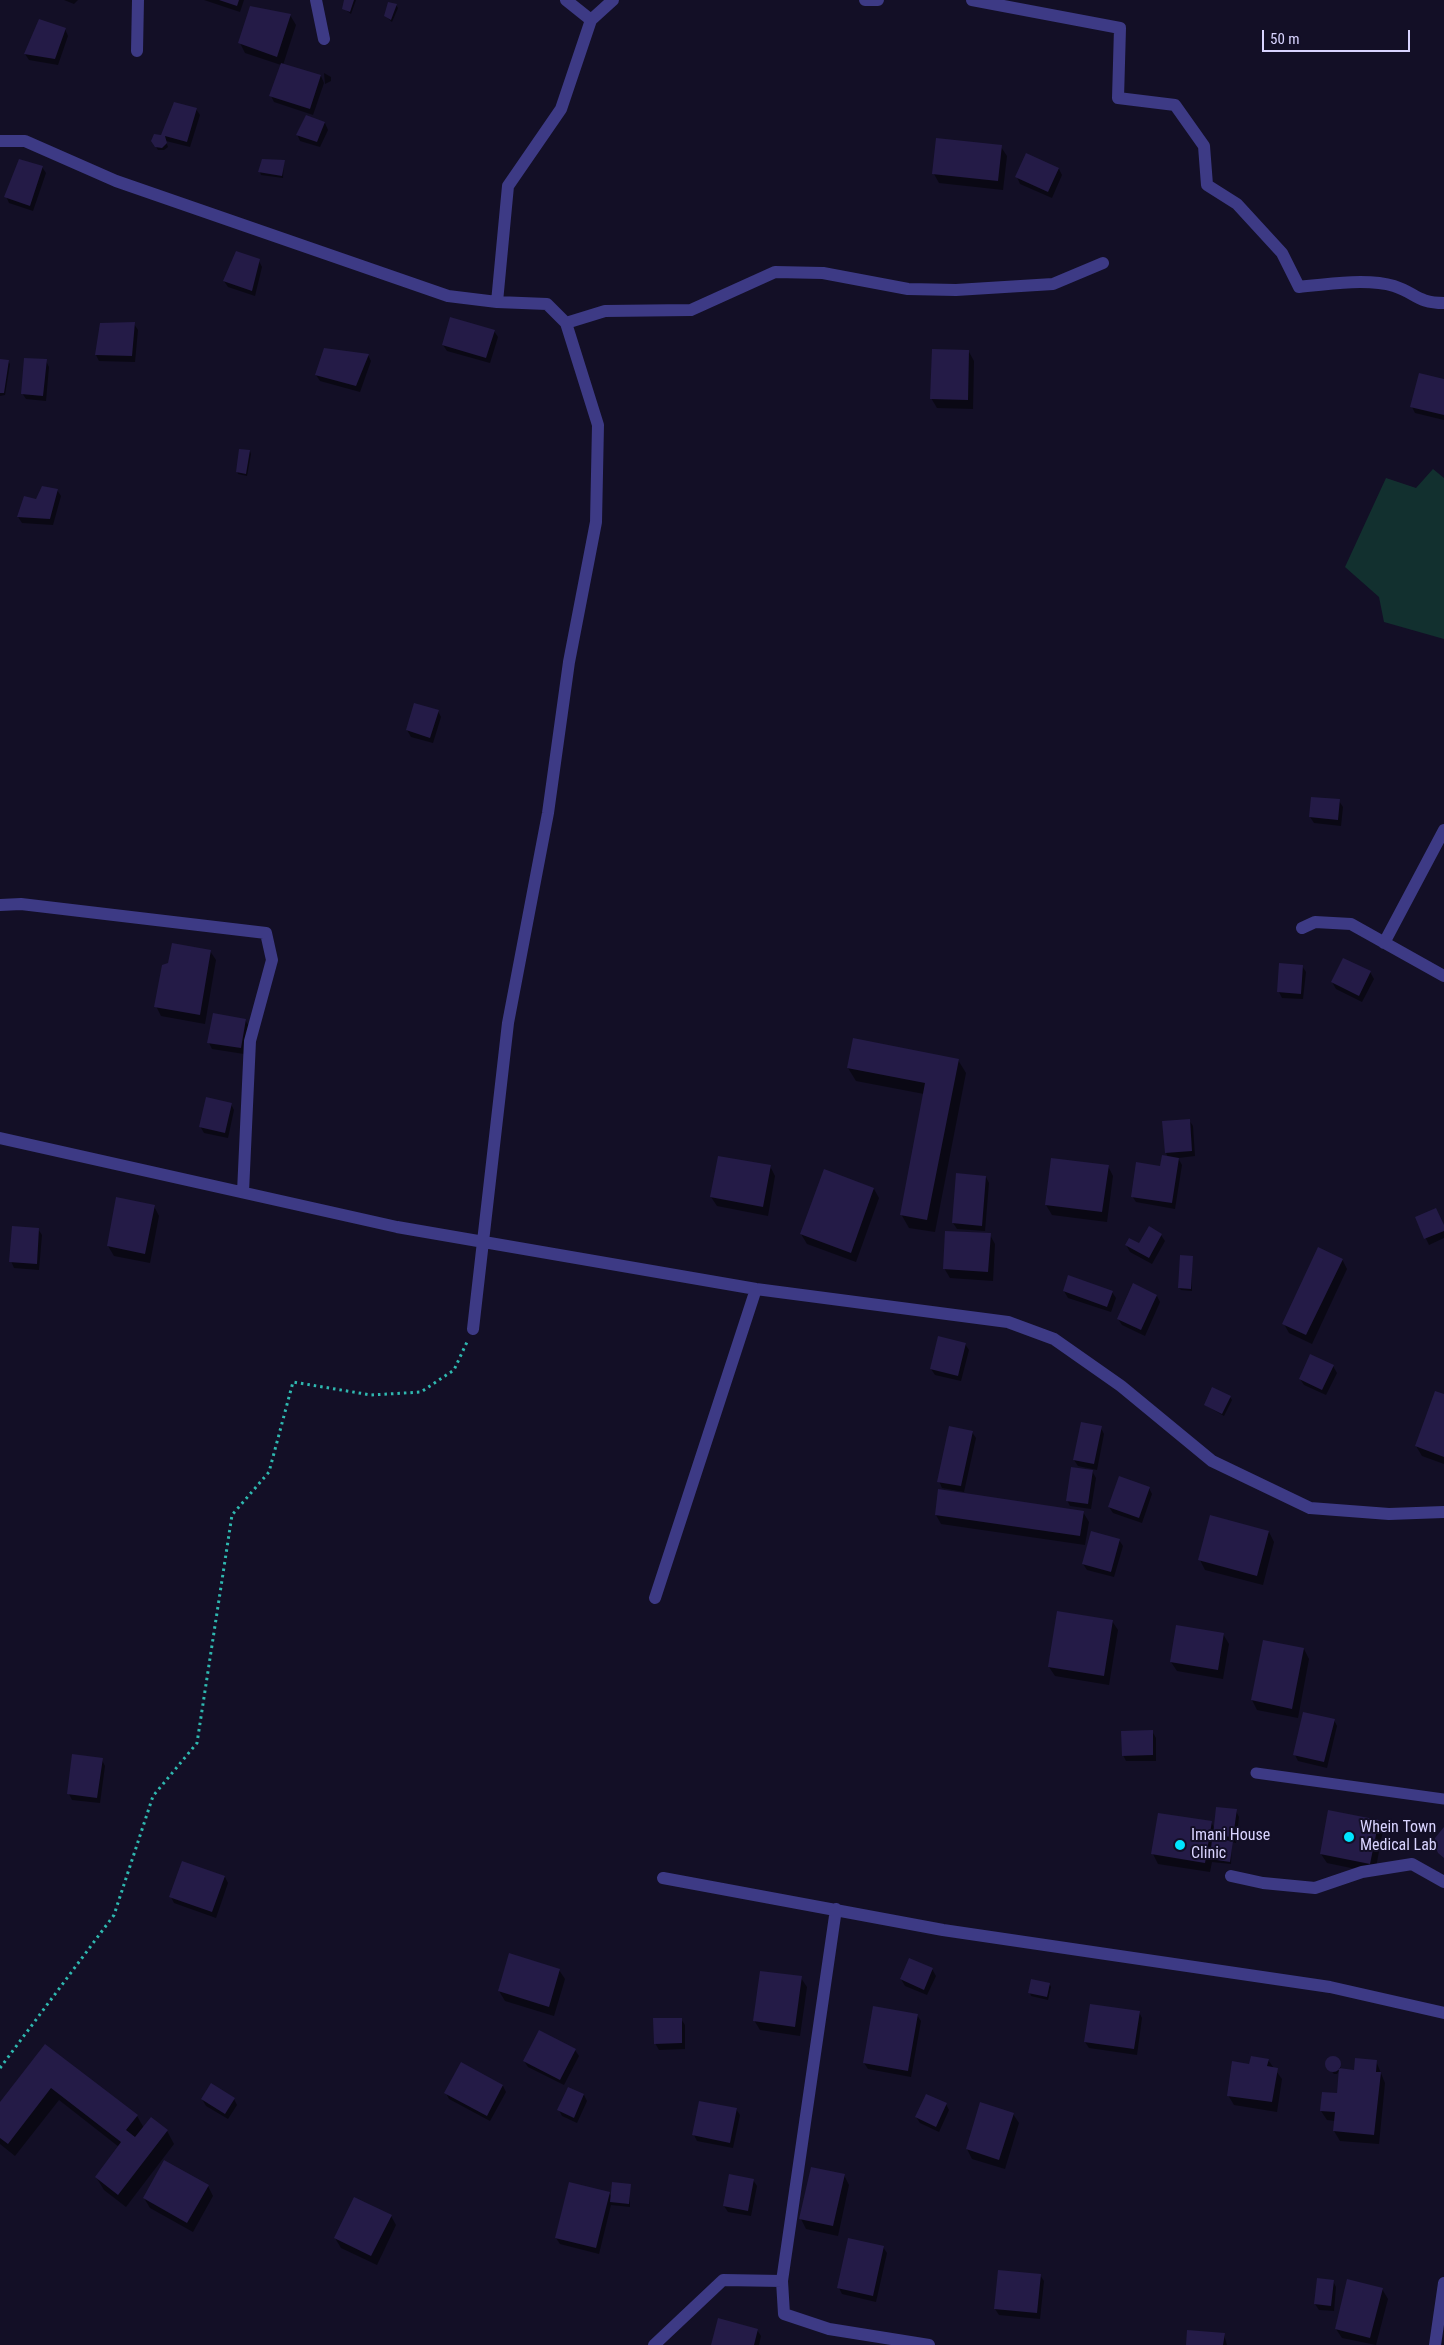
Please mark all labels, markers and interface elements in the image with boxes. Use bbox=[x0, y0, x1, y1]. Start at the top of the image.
scale bar bbox=[1264, 20, 1412, 52]
text: 50 m bbox=[1270, 30, 1300, 48]
place label: Whein Town Medical Lab bbox=[1360, 1818, 1437, 1856]
place label: Imani House Clinic bbox=[1191, 1826, 1270, 1864]
marker: Whein Town Medical Lab bbox=[1342, 1830, 1356, 1844]
marker: Imani House Clinic bbox=[1173, 1838, 1187, 1852]

